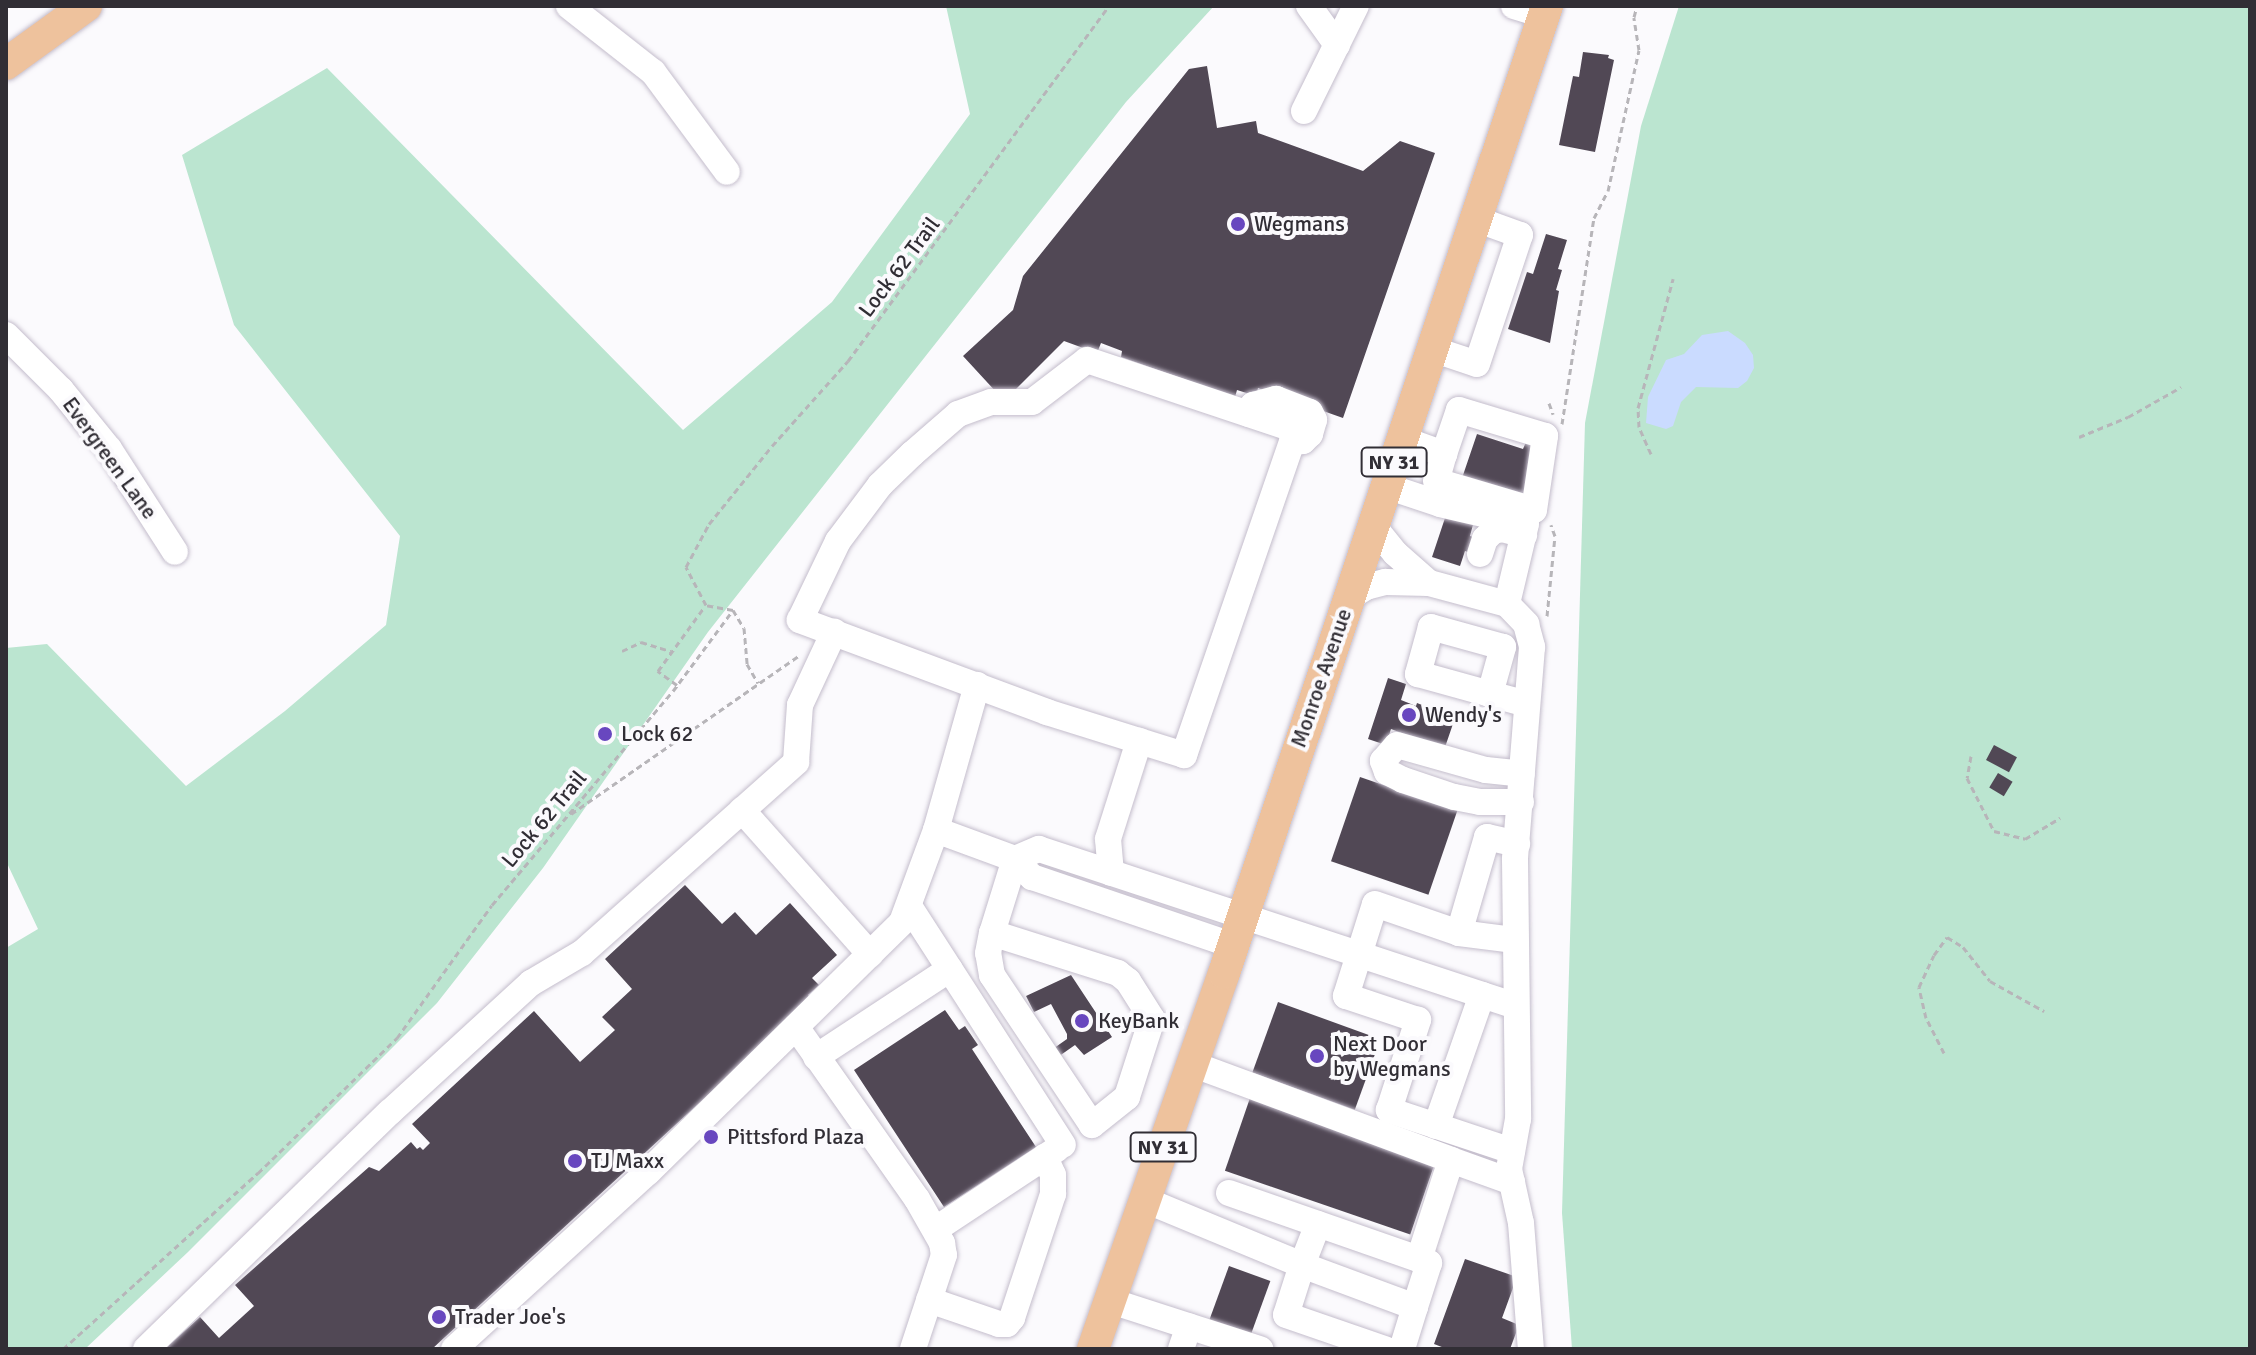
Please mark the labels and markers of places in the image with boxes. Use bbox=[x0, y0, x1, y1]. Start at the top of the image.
place label: Wegmans bbox=[1254, 211, 1345, 237]
marker: Wegmans bbox=[1229, 215, 1247, 233]
place label: Wendy's bbox=[1425, 702, 1502, 728]
marker: Wendy's bbox=[1400, 706, 1418, 724]
place label: Lock 62 bbox=[621, 721, 693, 747]
marker: Lock 62 bbox=[596, 725, 614, 743]
place label: KeyBank bbox=[1098, 1008, 1179, 1034]
marker: KeyBank bbox=[1073, 1012, 1091, 1030]
place label: Next Door by Wegmans bbox=[1333, 1030, 1451, 1082]
marker: Next Door by Wegmans bbox=[1308, 1047, 1326, 1065]
place label: Pittsford Plaza bbox=[727, 1124, 864, 1150]
marker: Pittsford Plaza bbox=[702, 1128, 720, 1146]
place label: TJ Maxx bbox=[591, 1148, 664, 1174]
marker: TJ Maxx bbox=[566, 1152, 584, 1170]
place label: Trader Joe's bbox=[455, 1304, 566, 1330]
marker: Trader Joe's bbox=[430, 1308, 448, 1326]

